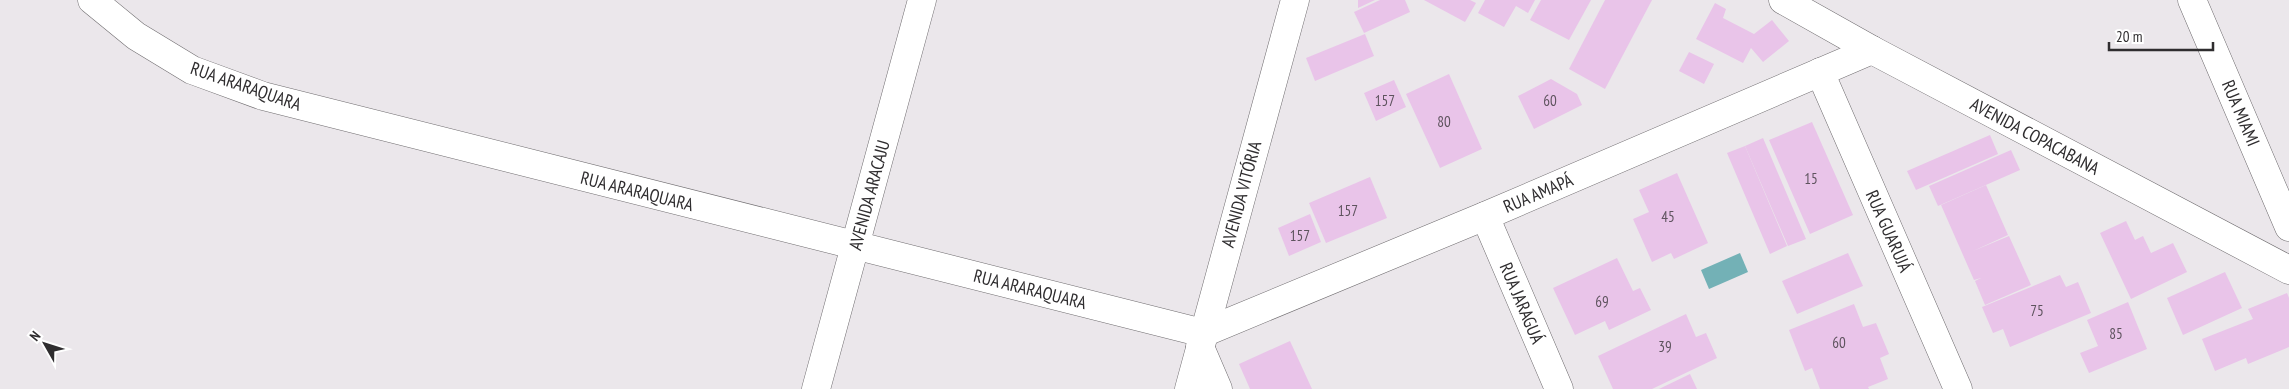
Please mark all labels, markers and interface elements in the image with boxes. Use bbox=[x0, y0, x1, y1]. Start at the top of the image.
scale bar bbox=[2109, 20, 2213, 52]
text: 20 m bbox=[2116, 27, 2142, 46]
street label: RUA ARARAQUARA bbox=[188, 56, 305, 116]
street label: RUA MIAMI bbox=[2217, 76, 2265, 150]
house number: 157 bbox=[1375, 91, 1395, 110]
house number: 60 bbox=[1543, 91, 1557, 110]
street label: AVENIDA COPACABANA bbox=[1966, 92, 2104, 180]
house number: 80 bbox=[1437, 112, 1451, 131]
street label: AVENIDA ARACAJU bbox=[843, 137, 895, 253]
street label: AVENIDA VITÓRIA bbox=[1216, 138, 1266, 250]
street label: RUA ARARAQUARA bbox=[578, 166, 696, 216]
street label: RUA AMAPÁ bbox=[1500, 168, 1577, 218]
house number: 15 bbox=[1804, 169, 1818, 188]
street label: RUA GUARUJÁ bbox=[1861, 186, 1917, 276]
house number: 157 bbox=[1338, 201, 1358, 220]
house number: 45 bbox=[1661, 207, 1675, 226]
house number: 157 bbox=[1290, 226, 1310, 245]
street label: RUA JARAGUÁ bbox=[1495, 259, 1550, 347]
street label: RUA ARARAQUARA bbox=[971, 264, 1089, 314]
house number: 69 bbox=[1595, 292, 1609, 311]
house number: 75 bbox=[2030, 301, 2044, 320]
north arrow bbox=[20, 319, 70, 369]
house number: 85 bbox=[2109, 324, 2123, 343]
text: N bbox=[26, 327, 44, 344]
house number: 60 bbox=[1832, 333, 1846, 352]
house number: 39 bbox=[1658, 337, 1672, 356]

